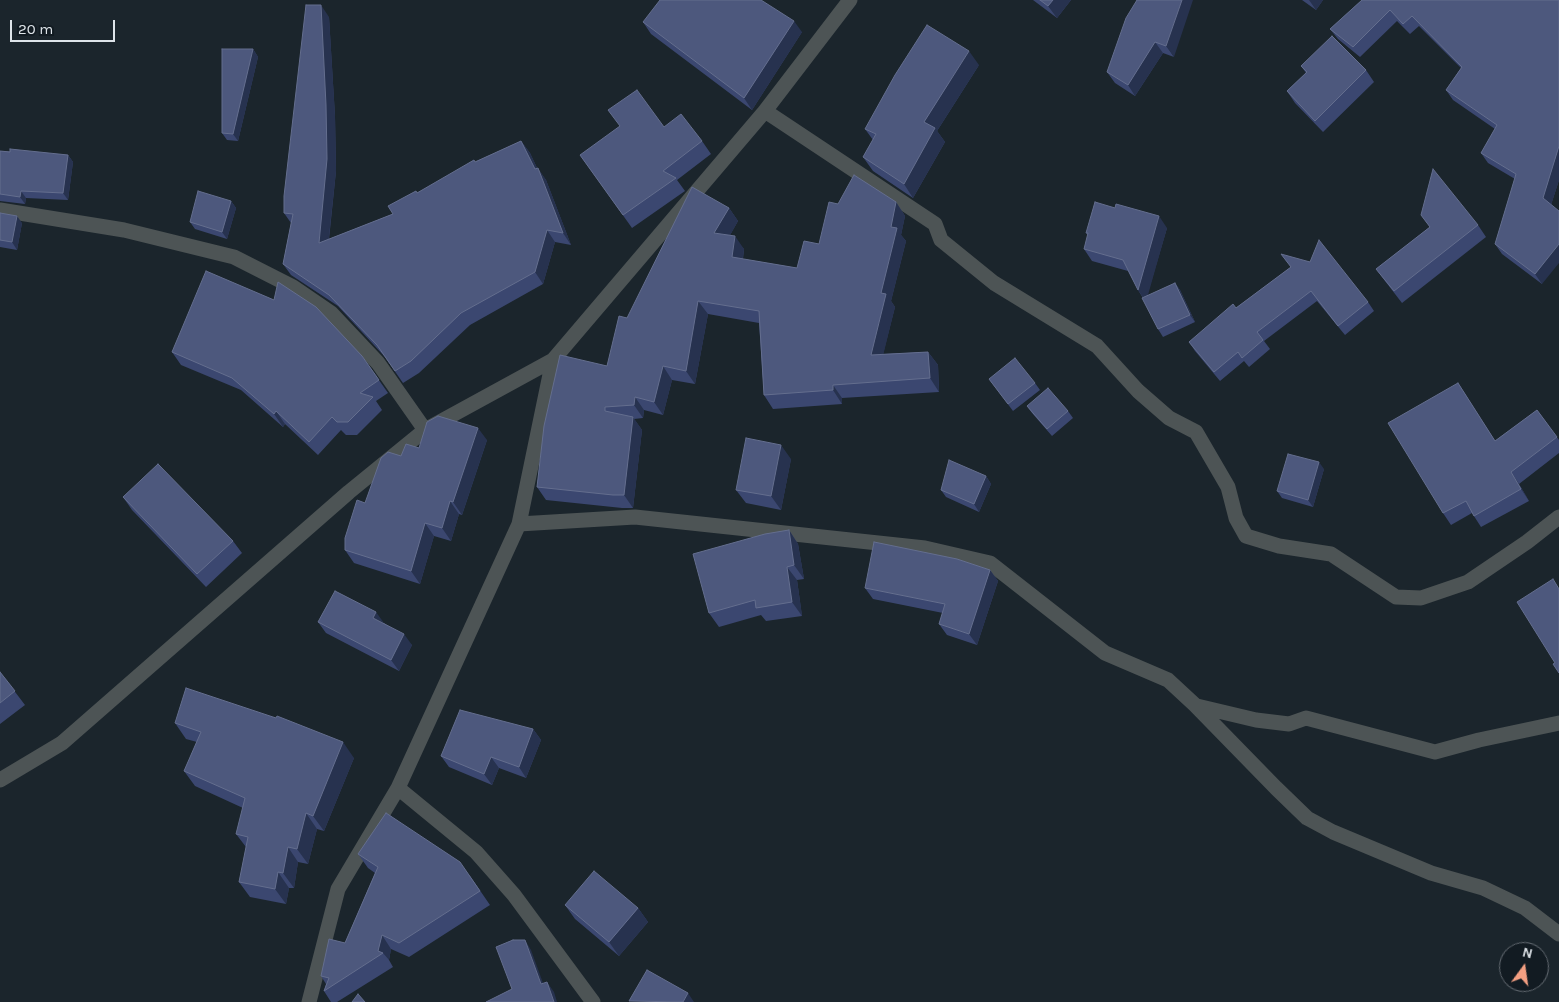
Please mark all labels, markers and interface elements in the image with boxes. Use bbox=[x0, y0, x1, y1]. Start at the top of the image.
scale bar bbox=[12, 10, 118, 42]
text: 20 m bbox=[18, 20, 53, 38]
north arrow bbox=[1499, 942, 1549, 992]
text: N bbox=[1521, 943, 1534, 962]

